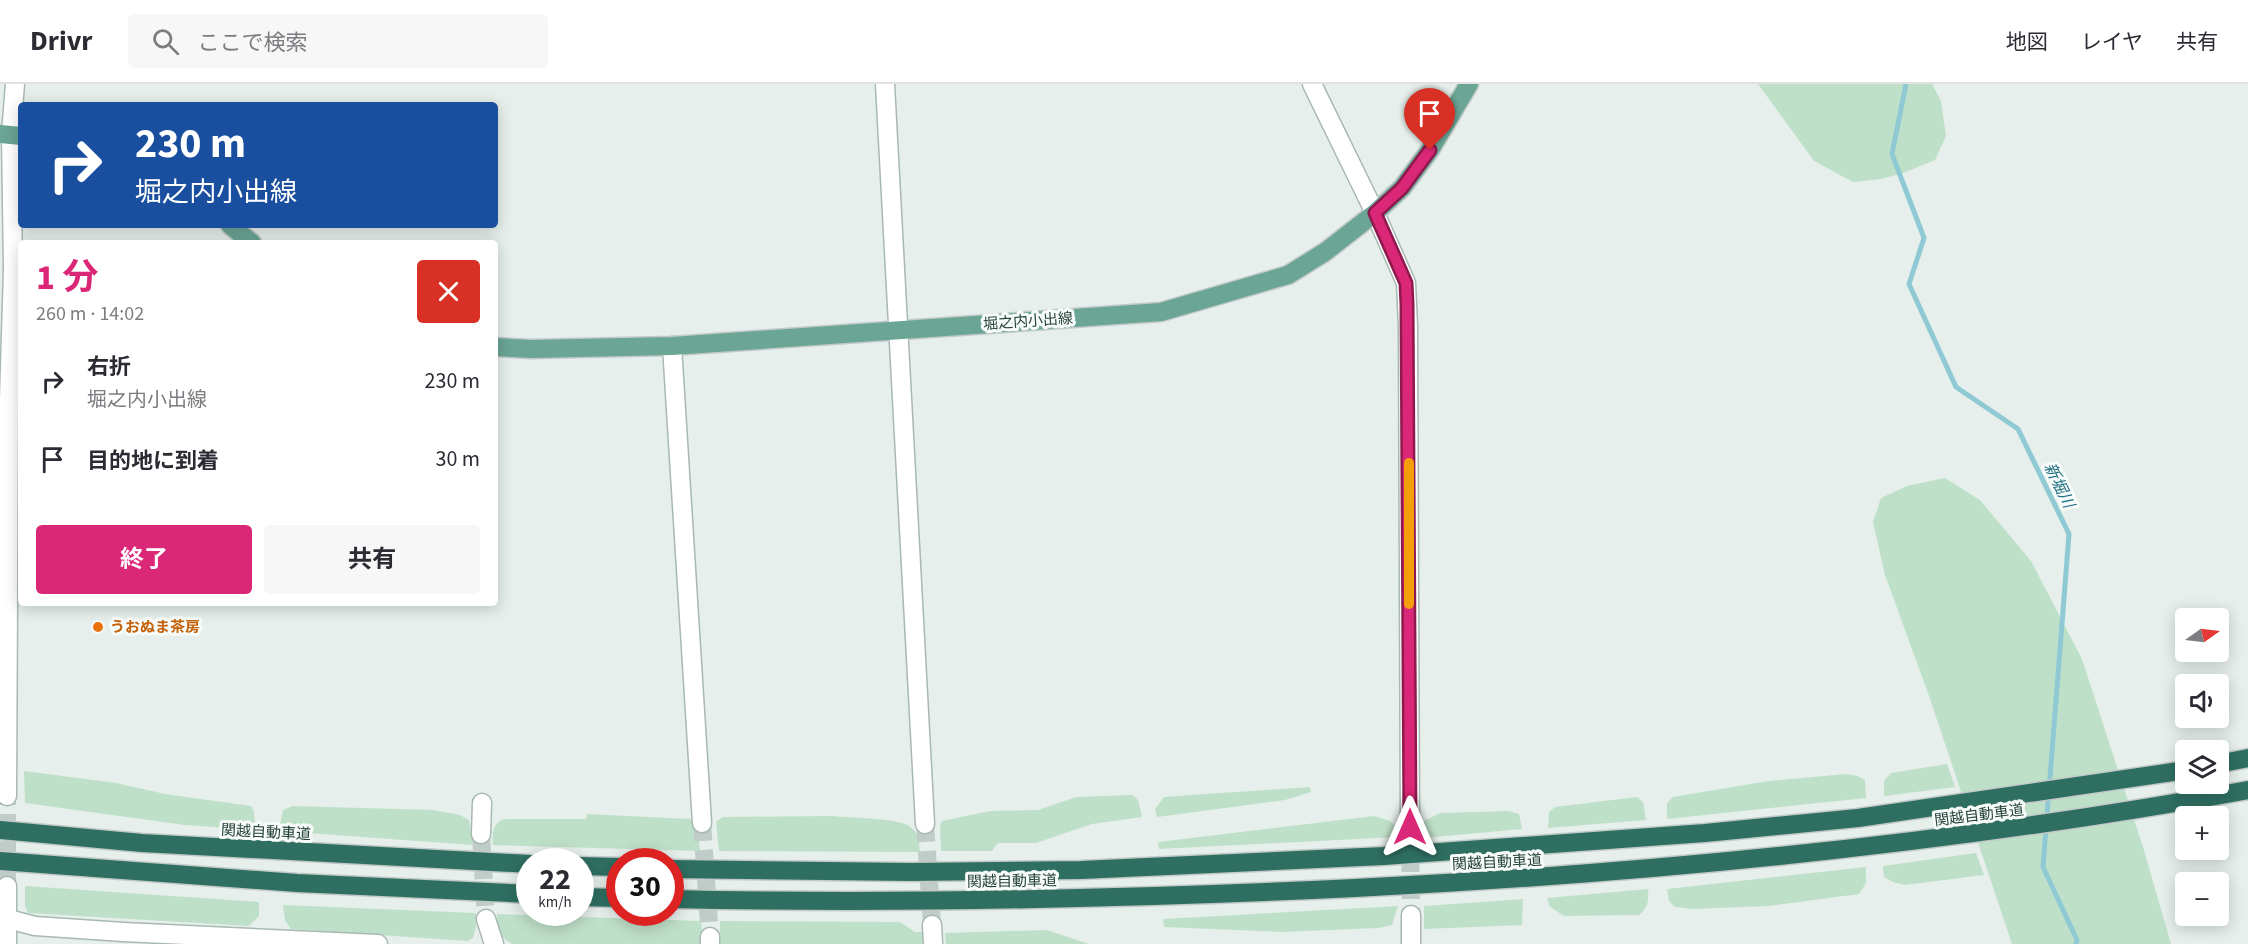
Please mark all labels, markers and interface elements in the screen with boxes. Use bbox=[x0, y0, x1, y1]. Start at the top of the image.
search box bbox=[128, 14, 548, 68]
text: Drivr bbox=[30, 21, 92, 61]
icon: search bbox=[149, 25, 182, 58]
text: ここで検索 bbox=[197, 27, 307, 59]
text: 地図 bbox=[2006, 27, 2048, 57]
text: レイヤ bbox=[2081, 27, 2143, 57]
text: 共有 bbox=[2176, 27, 2218, 57]
pin bbox=[1404, 88, 1455, 150]
icon: arrive bbox=[1413, 97, 1446, 130]
text: 230 m bbox=[135, 114, 246, 174]
icon: right bbox=[36, 126, 114, 204]
text: 堀之内小出線 bbox=[135, 173, 297, 212]
text: 1 分 bbox=[36, 252, 98, 303]
button: close bbox=[417, 260, 480, 323]
text: 260 m · 14:02 bbox=[36, 300, 144, 328]
street label: 堀之内小出線 bbox=[982, 308, 1074, 335]
text: 右折 bbox=[87, 351, 131, 383]
icon: right bbox=[36, 365, 69, 398]
text: 230 m bbox=[425, 365, 480, 397]
text: 堀之内小出線 bbox=[87, 386, 207, 414]
icon: arrive bbox=[36, 443, 69, 476]
text: 30 m bbox=[435, 443, 480, 475]
text: 目的地に到着 bbox=[87, 445, 219, 477]
water label: 新堀川 bbox=[2039, 459, 2080, 514]
button: 終了 bbox=[36, 525, 252, 594]
button: 共有 bbox=[264, 525, 480, 594]
north arrow bbox=[2175, 608, 2229, 662]
map controls bbox=[2175, 608, 2229, 926]
place label: うおぬま茶房 bbox=[110, 617, 200, 638]
marker: うおぬま茶房 bbox=[91, 620, 105, 634]
button: sound bbox=[2175, 674, 2229, 728]
button: layers bbox=[2175, 740, 2229, 794]
position arrow bbox=[1378, 795, 1442, 859]
street label: 関越自動車道 bbox=[1933, 800, 2025, 831]
button: + bbox=[2175, 806, 2229, 860]
street label: 関越自動車道 bbox=[220, 820, 311, 845]
speed limit sign: 30 bbox=[606, 848, 684, 926]
street label: 関越自動車道 bbox=[1452, 850, 1543, 875]
text: 22 bbox=[539, 858, 571, 901]
street label: 関越自動車道 bbox=[967, 870, 1057, 893]
button: − bbox=[2175, 872, 2229, 926]
text: km/h bbox=[538, 892, 572, 913]

